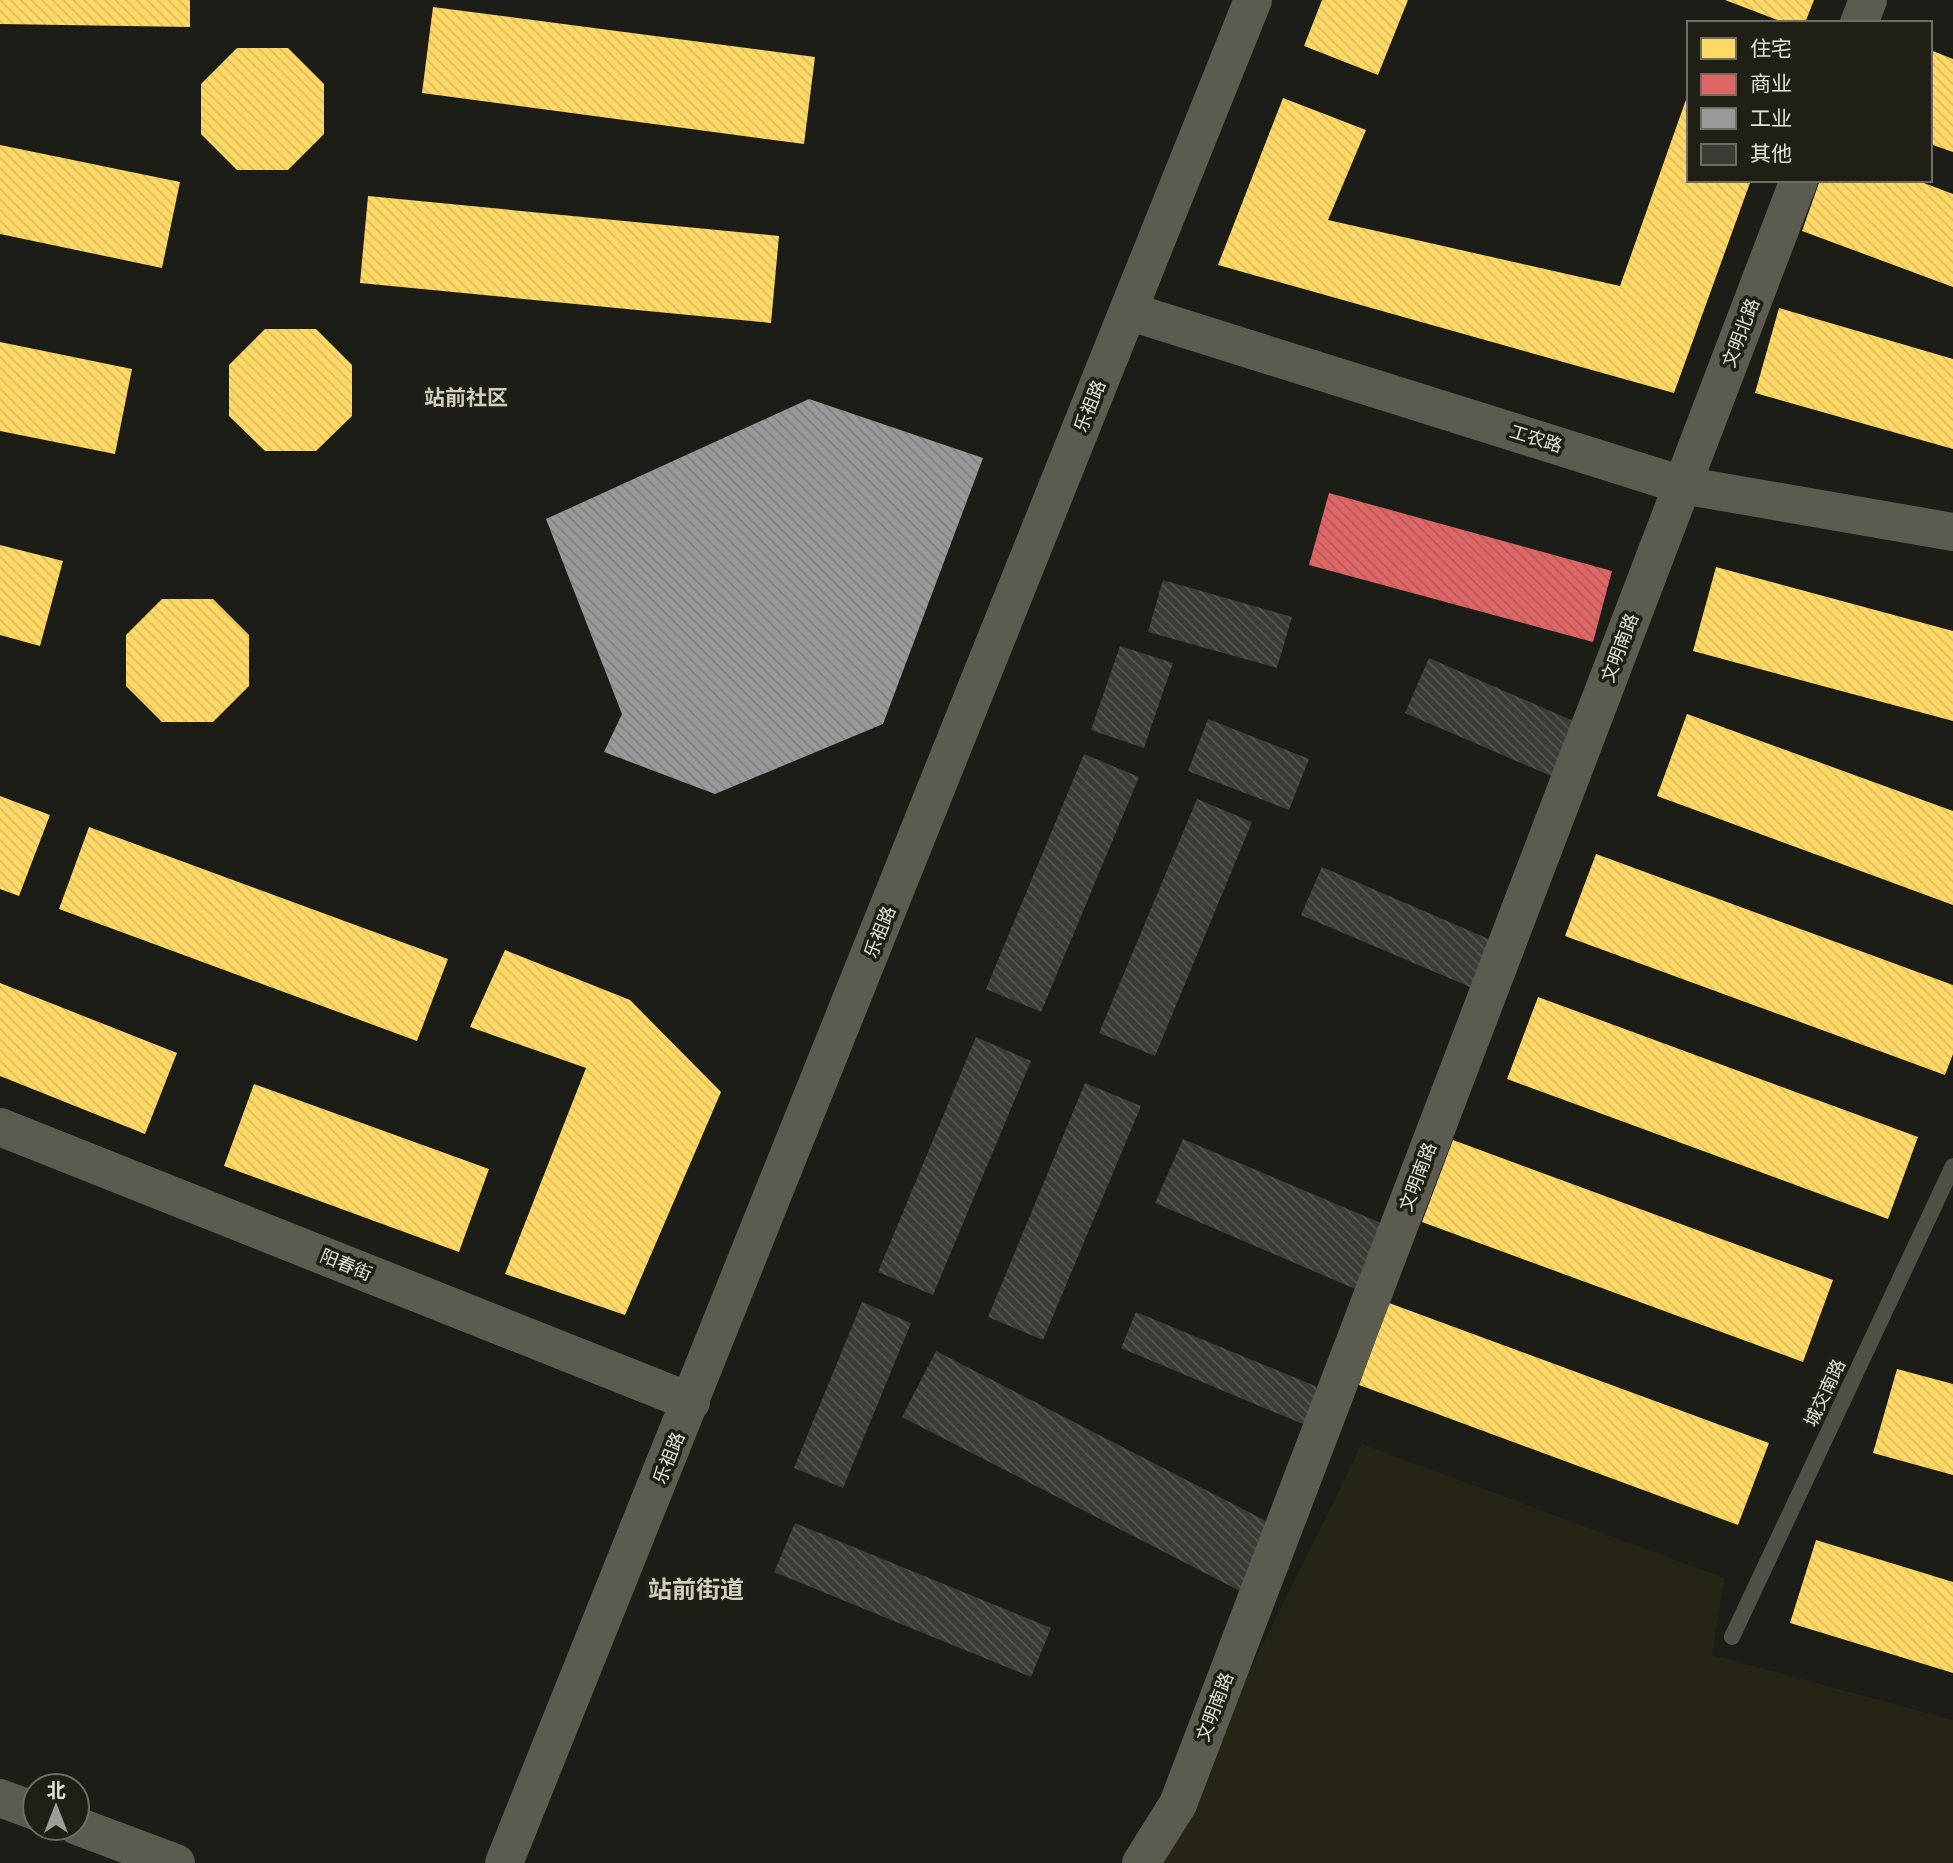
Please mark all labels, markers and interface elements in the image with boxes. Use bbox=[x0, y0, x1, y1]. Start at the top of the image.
legend bbox=[1687, 21, 1932, 182]
text: 住宅 bbox=[1750, 34, 1792, 62]
text: 商业 bbox=[1750, 69, 1792, 97]
text: 工业 bbox=[1750, 104, 1792, 132]
text: 其他 bbox=[1750, 139, 1792, 167]
street label: 文明北路 bbox=[1716, 295, 1764, 371]
street label: 乐祖路 bbox=[1068, 376, 1110, 435]
district label: 站前社区 bbox=[424, 383, 508, 411]
street label: 工农路 bbox=[1507, 419, 1566, 457]
street label: 文明南路 bbox=[1595, 610, 1643, 686]
street label: 乐祖路 bbox=[858, 902, 900, 961]
street label: 文明南路 bbox=[1393, 1139, 1441, 1215]
street label: 阳春街 bbox=[317, 1243, 376, 1285]
street label: 城交南路 bbox=[1798, 1355, 1850, 1430]
street label: 乐祖路 bbox=[647, 1428, 689, 1487]
district label: 站前街道 bbox=[648, 1572, 744, 1605]
street label: 文明南路 bbox=[1190, 1669, 1238, 1745]
north arrow bbox=[21, 1772, 91, 1842]
text: 北 bbox=[46, 1777, 66, 1803]

